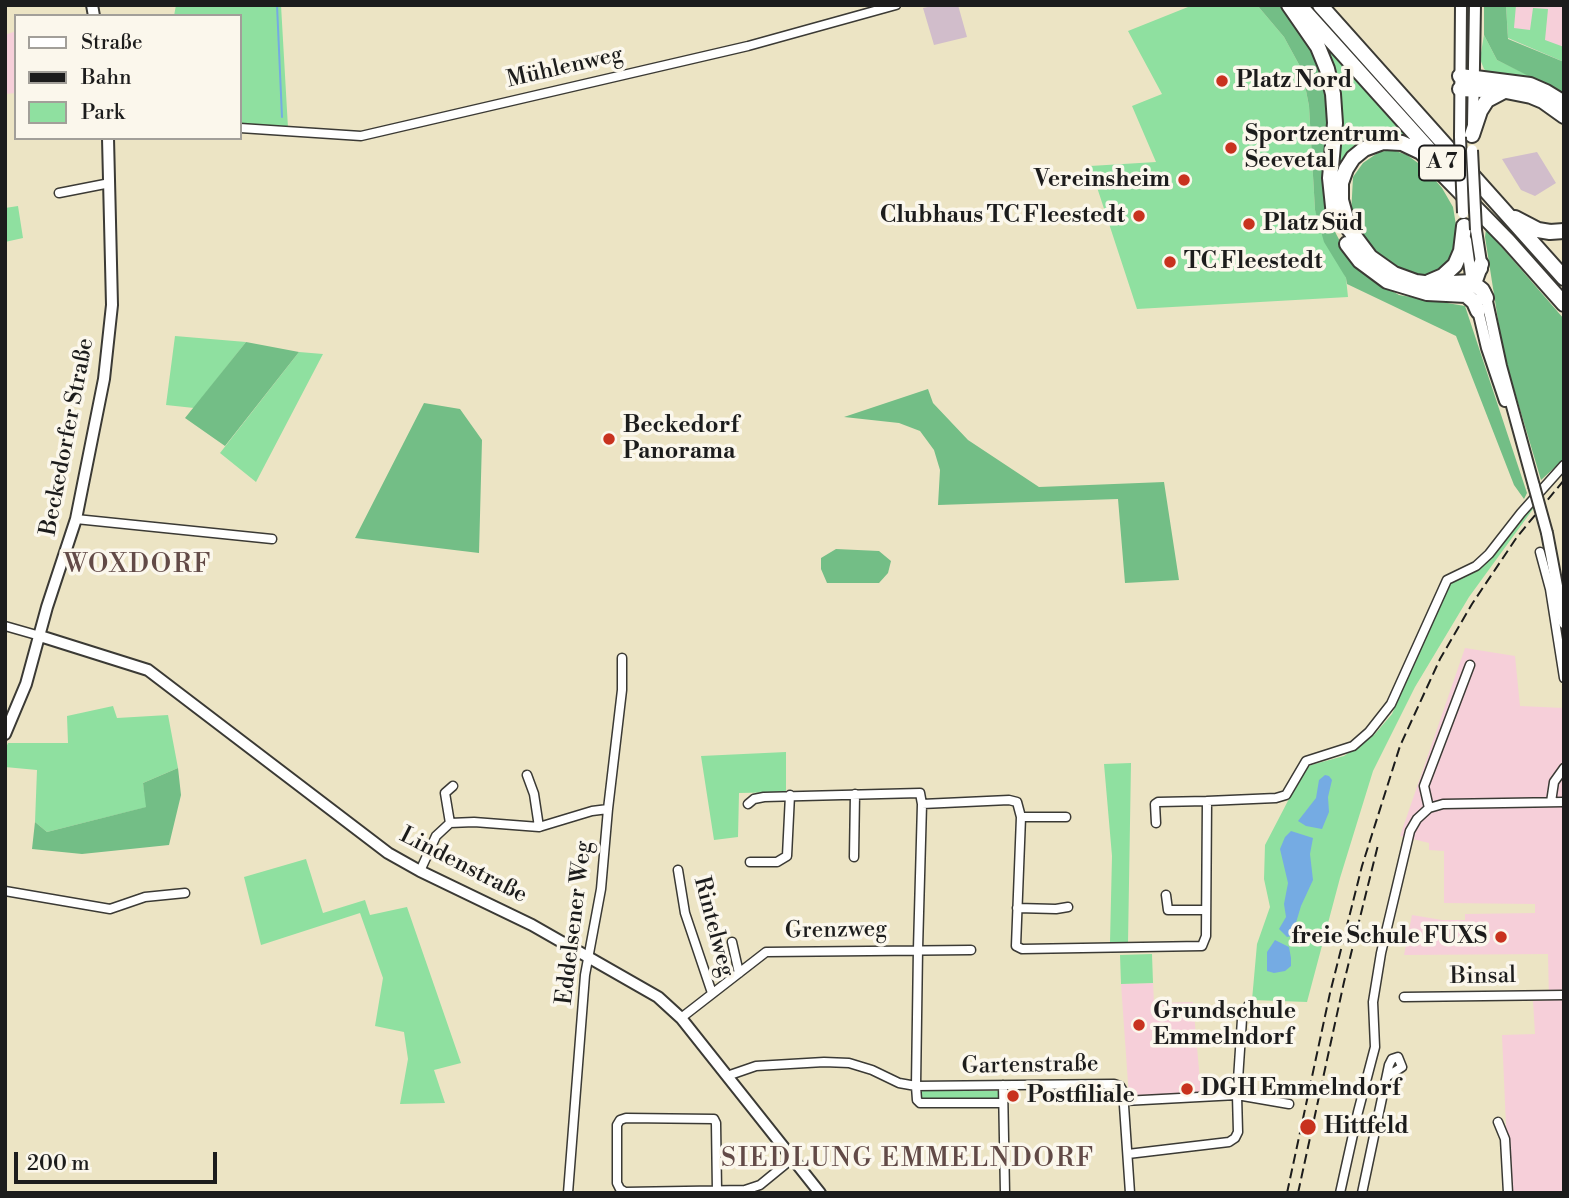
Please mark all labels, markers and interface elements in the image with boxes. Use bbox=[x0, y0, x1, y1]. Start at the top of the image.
legend bbox=[14, 14, 242, 140]
text: Straße bbox=[81, 30, 143, 56]
street label: Mühlenweg bbox=[504, 41, 626, 95]
text: Bahn bbox=[81, 65, 131, 91]
place label: Platz Nord bbox=[1236, 67, 1352, 95]
marker: Platz Nord bbox=[1214, 73, 1230, 89]
text: Park bbox=[81, 100, 125, 126]
place label: Sportzentrum Seevetal bbox=[1245, 121, 1399, 175]
marker: Sportzentrum Seevetal bbox=[1223, 140, 1239, 156]
road number: A 7 bbox=[1419, 146, 1465, 180]
place label: Vereinsheim bbox=[1034, 166, 1170, 194]
marker: Vereinsheim bbox=[1176, 172, 1192, 188]
place label: Clubhaus TC Fleestedt bbox=[880, 202, 1125, 230]
marker: Clubhaus TC Fleestedt bbox=[1131, 208, 1147, 224]
place label: Platz Süd bbox=[1263, 210, 1364, 238]
marker: Platz Süd bbox=[1241, 216, 1257, 232]
place label: TC Fleestedt bbox=[1184, 248, 1322, 276]
marker: TC Fleestedt bbox=[1162, 254, 1178, 270]
street label: Beckedorfer Straße bbox=[35, 336, 101, 538]
place label: Beckedorf Panorama bbox=[623, 412, 739, 466]
marker: Beckedorf Panorama bbox=[601, 431, 617, 447]
district label: WOXDORF bbox=[65, 550, 211, 582]
street label: Lindenstraße bbox=[395, 822, 531, 910]
street label: Eddelsener Weg bbox=[551, 839, 599, 1007]
street label: Rintelweg bbox=[686, 874, 740, 980]
street label: Grenzweg bbox=[785, 916, 887, 946]
place label: freie Schule FUXS bbox=[1292, 923, 1487, 951]
marker: freie Schule FUXS bbox=[1493, 929, 1509, 945]
street label: Binsal bbox=[1450, 963, 1516, 991]
place label: Grundschule Emmelndorf bbox=[1153, 998, 1296, 1052]
marker: Grundschule Emmelndorf bbox=[1131, 1017, 1147, 1033]
street label: Gartenstraße bbox=[961, 1051, 1099, 1081]
place label: DGH Emmelndorf bbox=[1201, 1075, 1400, 1103]
marker: DGH Emmelndorf bbox=[1179, 1081, 1195, 1097]
place label: Postfiliale bbox=[1027, 1082, 1135, 1110]
marker: Postfiliale bbox=[1005, 1088, 1021, 1104]
place label: Hittfeld bbox=[1324, 1113, 1409, 1141]
marker: Hittfeld bbox=[1298, 1117, 1318, 1137]
scale bar bbox=[18, 1138, 220, 1182]
district label: SIEDLUNG EMMELNDORF bbox=[723, 1144, 1093, 1176]
text: 200 m bbox=[27, 1151, 90, 1177]

